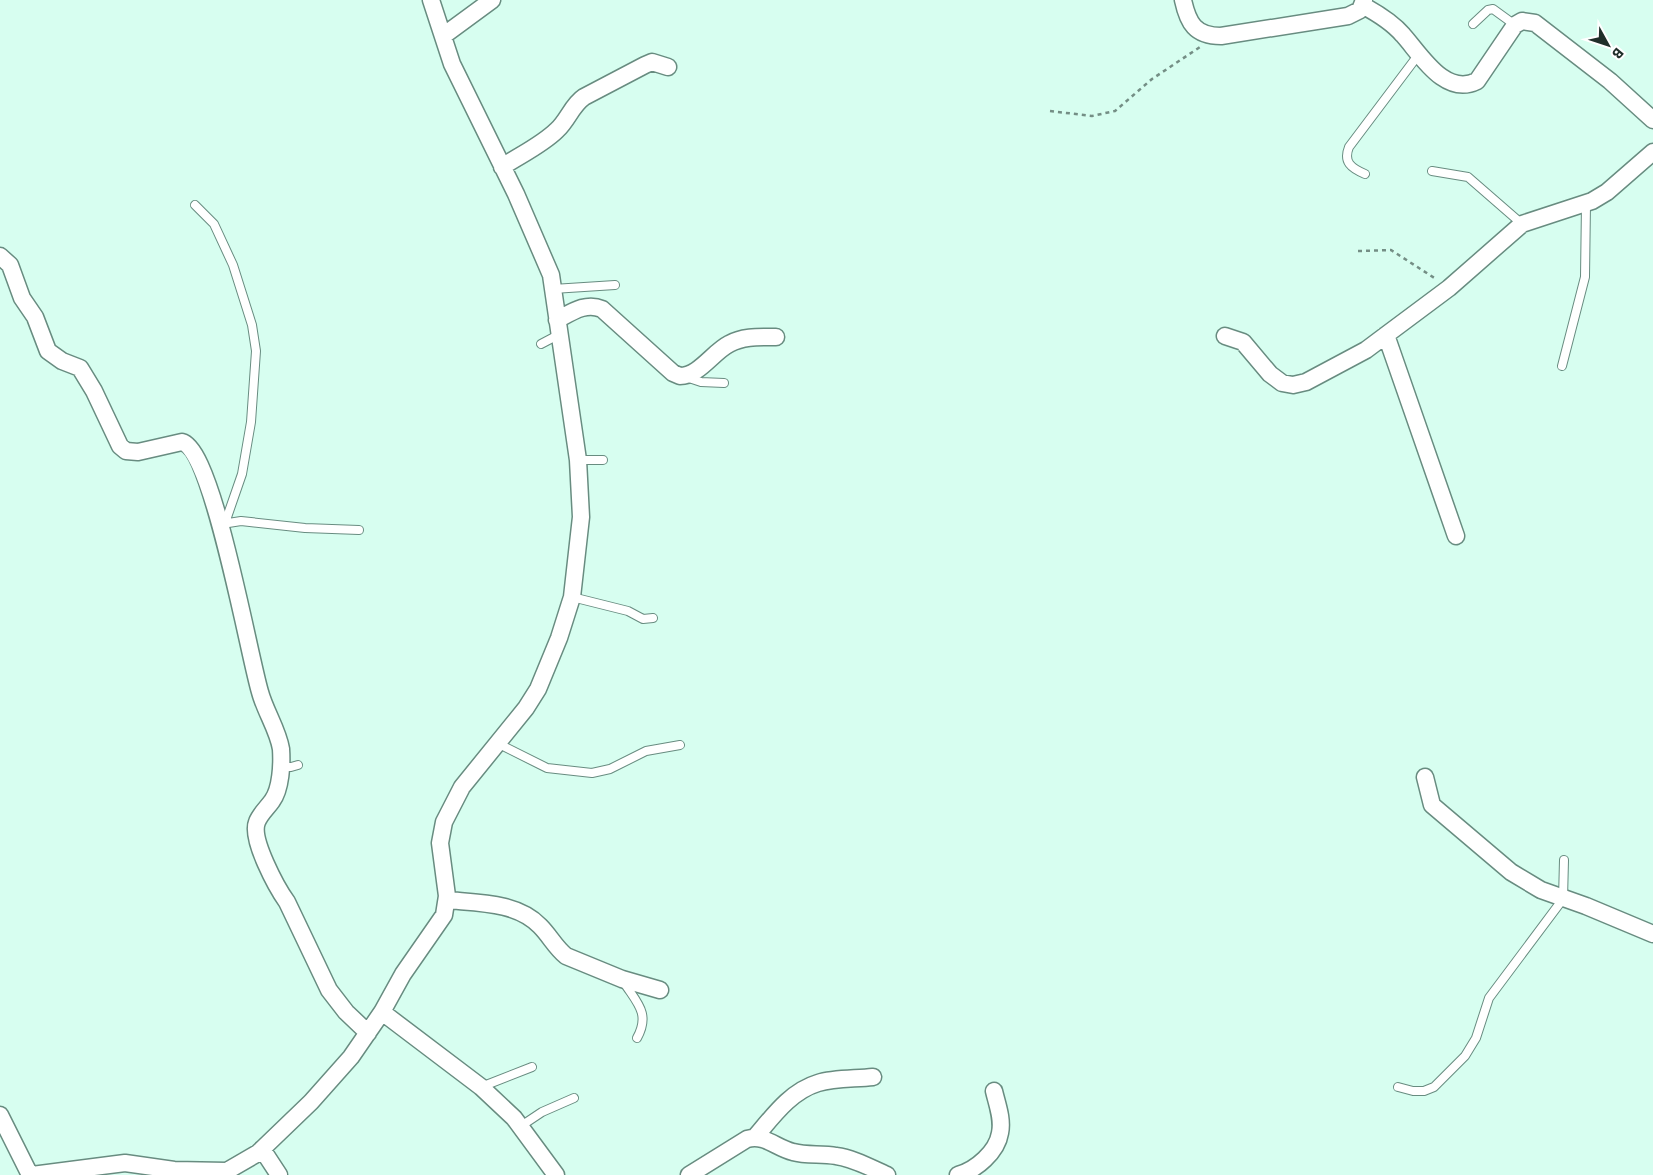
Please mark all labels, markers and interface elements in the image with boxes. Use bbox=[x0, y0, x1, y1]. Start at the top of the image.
north arrow bbox=[1583, 20, 1633, 70]
text: B bbox=[1608, 44, 1629, 63]

